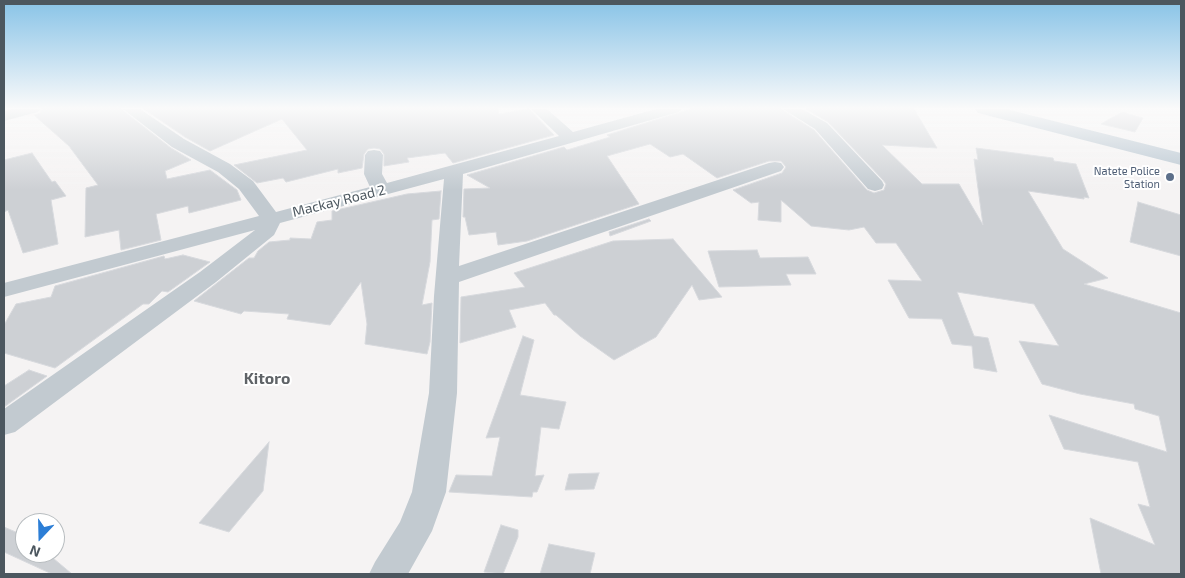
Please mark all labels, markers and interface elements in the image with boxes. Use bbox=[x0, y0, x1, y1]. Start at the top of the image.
place label: Natete Police Station bbox=[1094, 164, 1160, 190]
marker: Natete Police Station bbox=[1164, 171, 1176, 183]
street label: Mackay Road 2 bbox=[291, 181, 387, 221]
district label: Kitoro bbox=[244, 369, 290, 389]
north arrow bbox=[15, 513, 65, 563]
text: N bbox=[27, 542, 43, 561]

